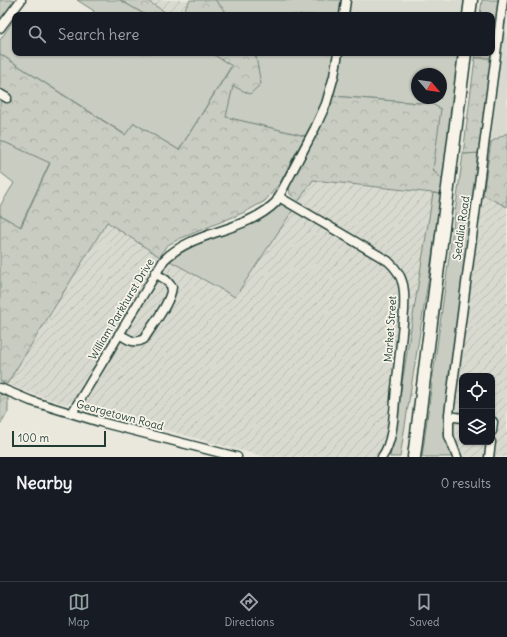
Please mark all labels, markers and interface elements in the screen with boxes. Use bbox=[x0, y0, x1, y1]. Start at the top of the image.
search box bbox=[12, 12, 495, 56]
icon: search bbox=[26, 23, 48, 45]
text: Search here bbox=[58, 25, 139, 44]
north arrow bbox=[411, 68, 447, 104]
street label: Sedalia Road bbox=[450, 195, 472, 261]
street label: William Parkhurst Drive bbox=[85, 256, 157, 362]
street label: Market Street bbox=[381, 295, 399, 363]
map controls bbox=[459, 373, 495, 445]
button: locate bbox=[459, 373, 495, 409]
street label: Georgetown Road bbox=[75, 397, 166, 434]
button: layers bbox=[459, 409, 495, 445]
scale bar bbox=[12, 429, 106, 448]
text: 100 m bbox=[18, 431, 49, 445]
text: Nearby bbox=[16, 472, 72, 494]
text: 0 results bbox=[441, 475, 491, 492]
tab: Map bbox=[68, 591, 90, 629]
tab: Directions bbox=[225, 591, 274, 629]
tab: Saved bbox=[409, 591, 439, 629]

